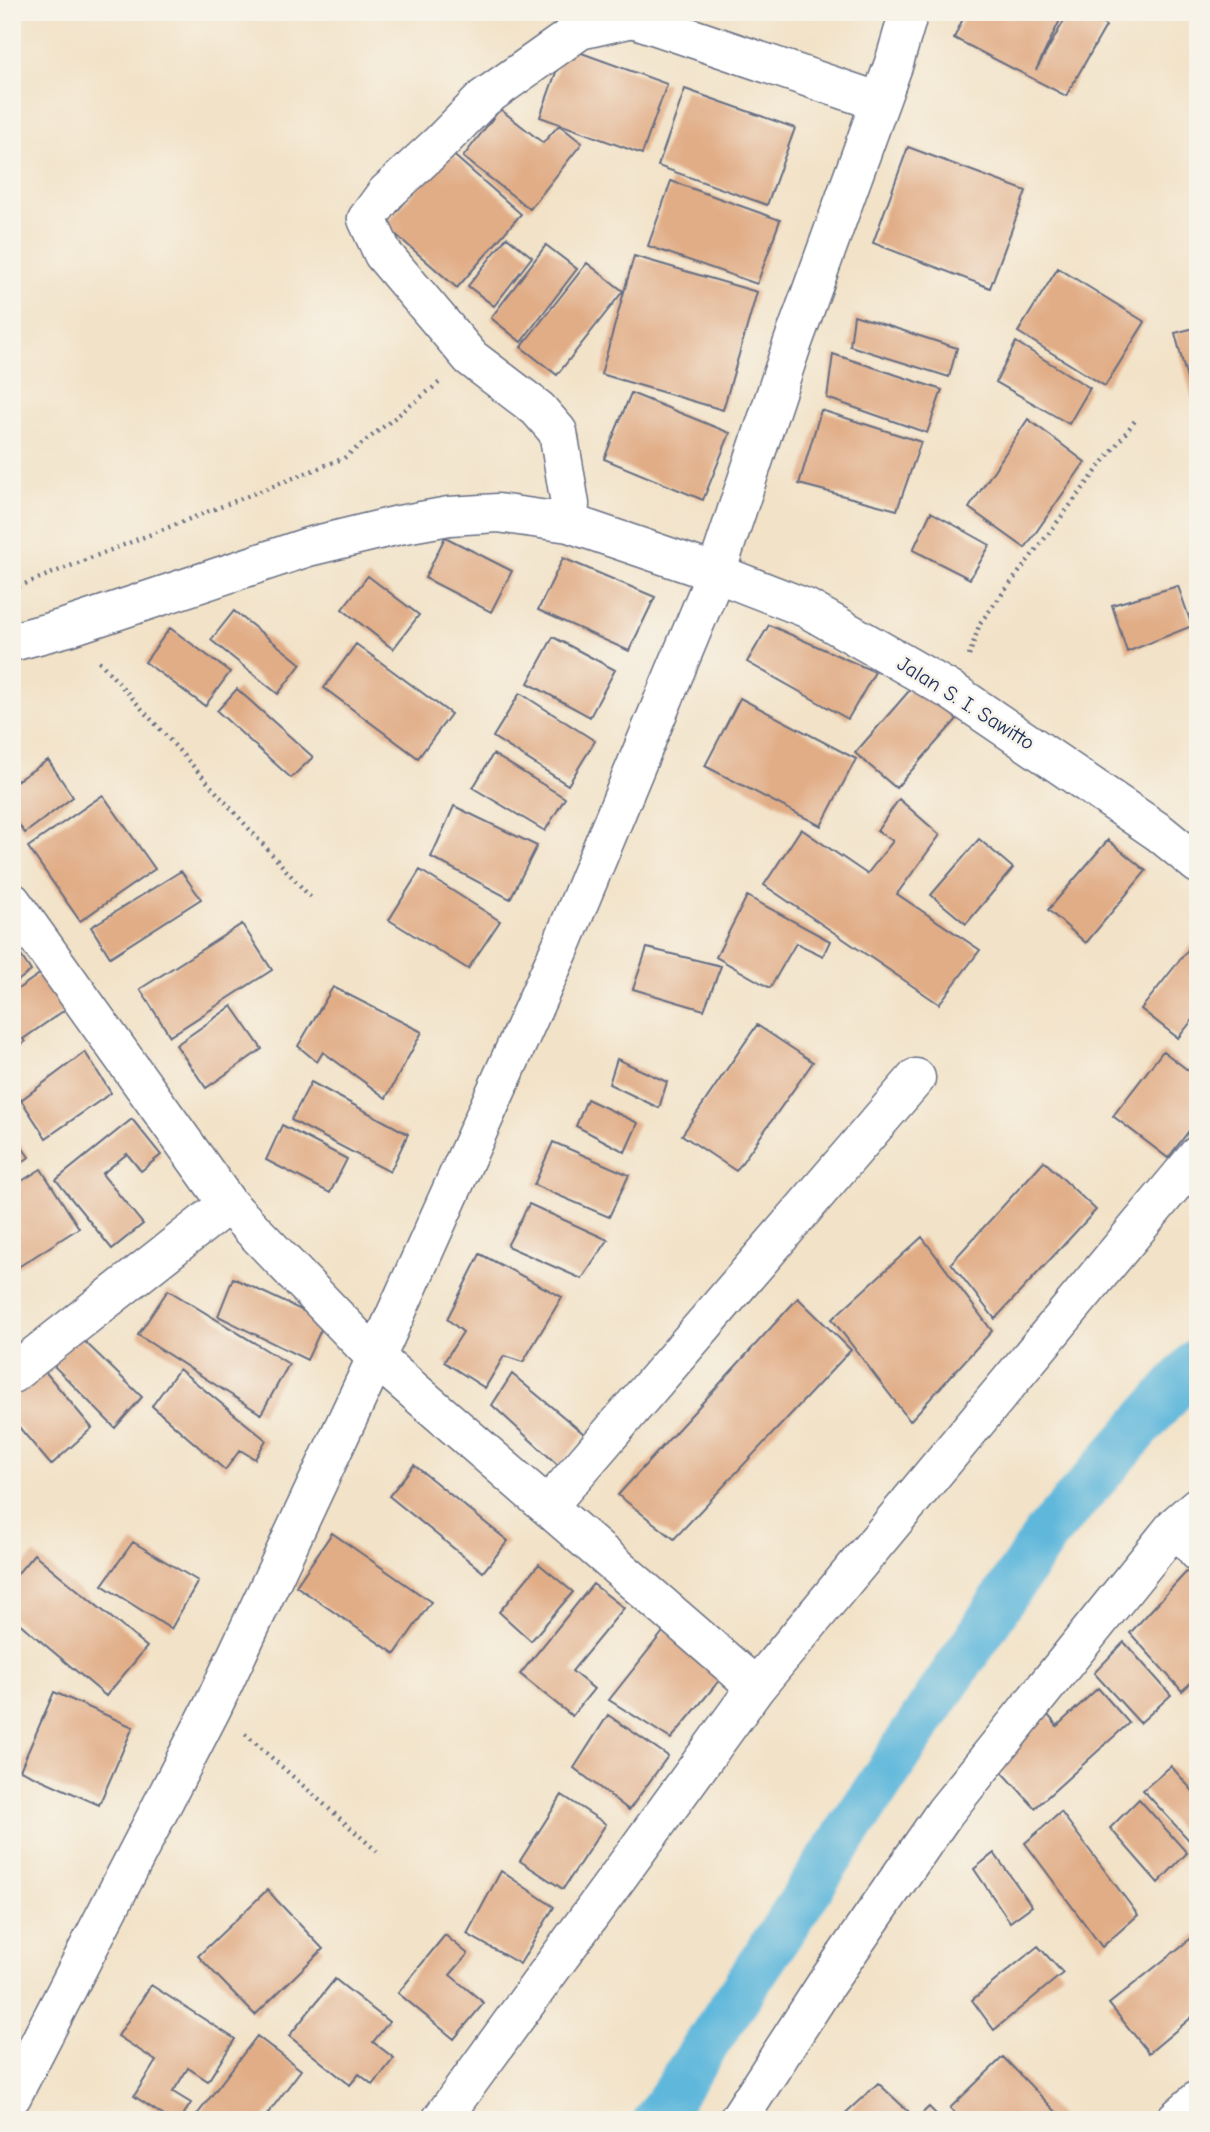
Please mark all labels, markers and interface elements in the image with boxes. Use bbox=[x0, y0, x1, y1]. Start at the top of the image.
street label: Jalan S. I. Sawitto bbox=[893, 651, 1039, 755]

